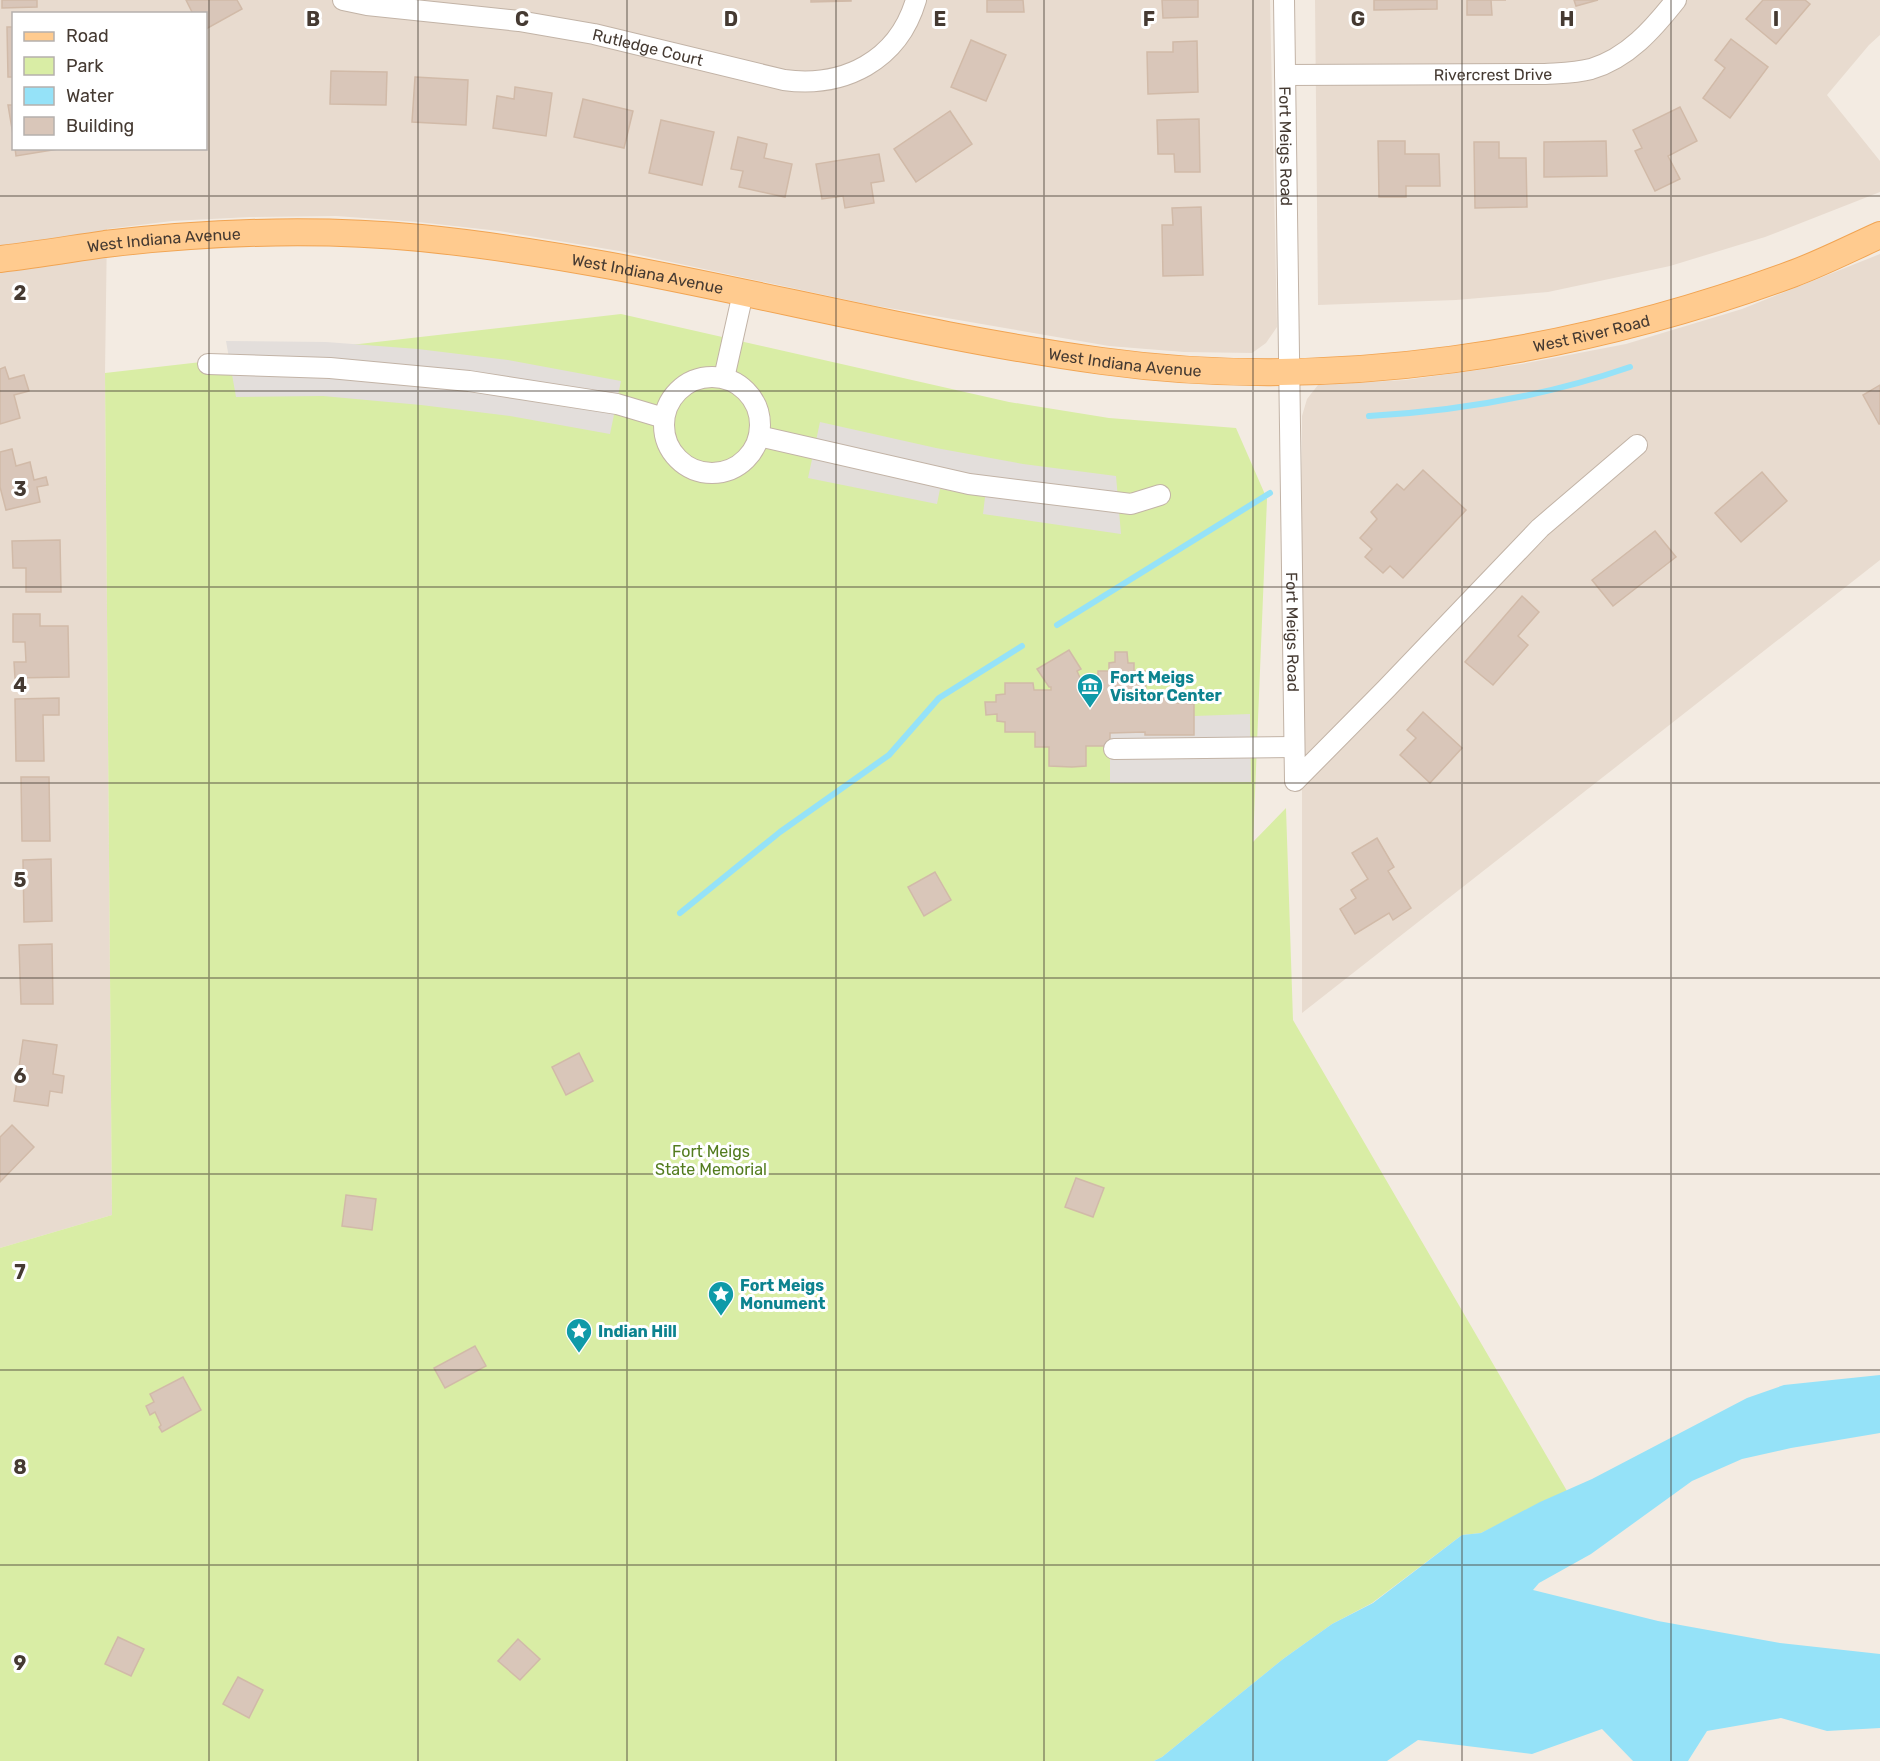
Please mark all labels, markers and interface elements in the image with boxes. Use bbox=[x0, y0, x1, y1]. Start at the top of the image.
text: B bbox=[306, 7, 320, 31]
text: C bbox=[515, 7, 529, 31]
text: D bbox=[724, 7, 738, 31]
text: E bbox=[934, 7, 946, 31]
text: F bbox=[1143, 7, 1155, 31]
text: G bbox=[1351, 7, 1365, 31]
text: H bbox=[1560, 7, 1574, 31]
text: I bbox=[1773, 7, 1779, 31]
legend bbox=[12, 12, 207, 150]
text: Road bbox=[66, 25, 109, 47]
street label: Rutledge Court bbox=[591, 25, 705, 70]
text: Park bbox=[66, 55, 104, 77]
street label: Rivercrest Drive bbox=[1434, 65, 1553, 84]
text: Water bbox=[66, 85, 114, 107]
street label: Fort Meigs Road bbox=[1275, 86, 1296, 206]
text: Building bbox=[66, 115, 134, 137]
street label: West Indiana Avenue bbox=[86, 224, 241, 257]
street label: West Indiana Avenue bbox=[570, 250, 725, 298]
text: 2 bbox=[14, 281, 27, 305]
street label: West River Road bbox=[1531, 311, 1652, 356]
street label: West Indiana Avenue bbox=[1047, 344, 1202, 380]
text: 3 bbox=[13, 477, 27, 501]
street label: Fort Meigs Road bbox=[1282, 572, 1303, 692]
place label: Fort Meigs Visitor Center bbox=[1110, 668, 1222, 705]
museum icon: Fort Meigs Visitor Center bbox=[1075, 671, 1105, 709]
text: 4 bbox=[13, 673, 27, 697]
text: 5 bbox=[14, 868, 27, 892]
text: 6 bbox=[13, 1064, 27, 1088]
park label: Fort Meigs State Memorial bbox=[655, 1142, 767, 1179]
text: 7 bbox=[14, 1260, 26, 1284]
place label: Fort Meigs Monument bbox=[740, 1276, 826, 1313]
place icon: Fort Meigs Monument bbox=[706, 1279, 736, 1317]
place icon: Indian Hill bbox=[564, 1316, 594, 1354]
place label: Indian Hill bbox=[598, 1322, 677, 1341]
text: 8 bbox=[13, 1455, 27, 1479]
text: 9 bbox=[14, 1651, 27, 1675]

